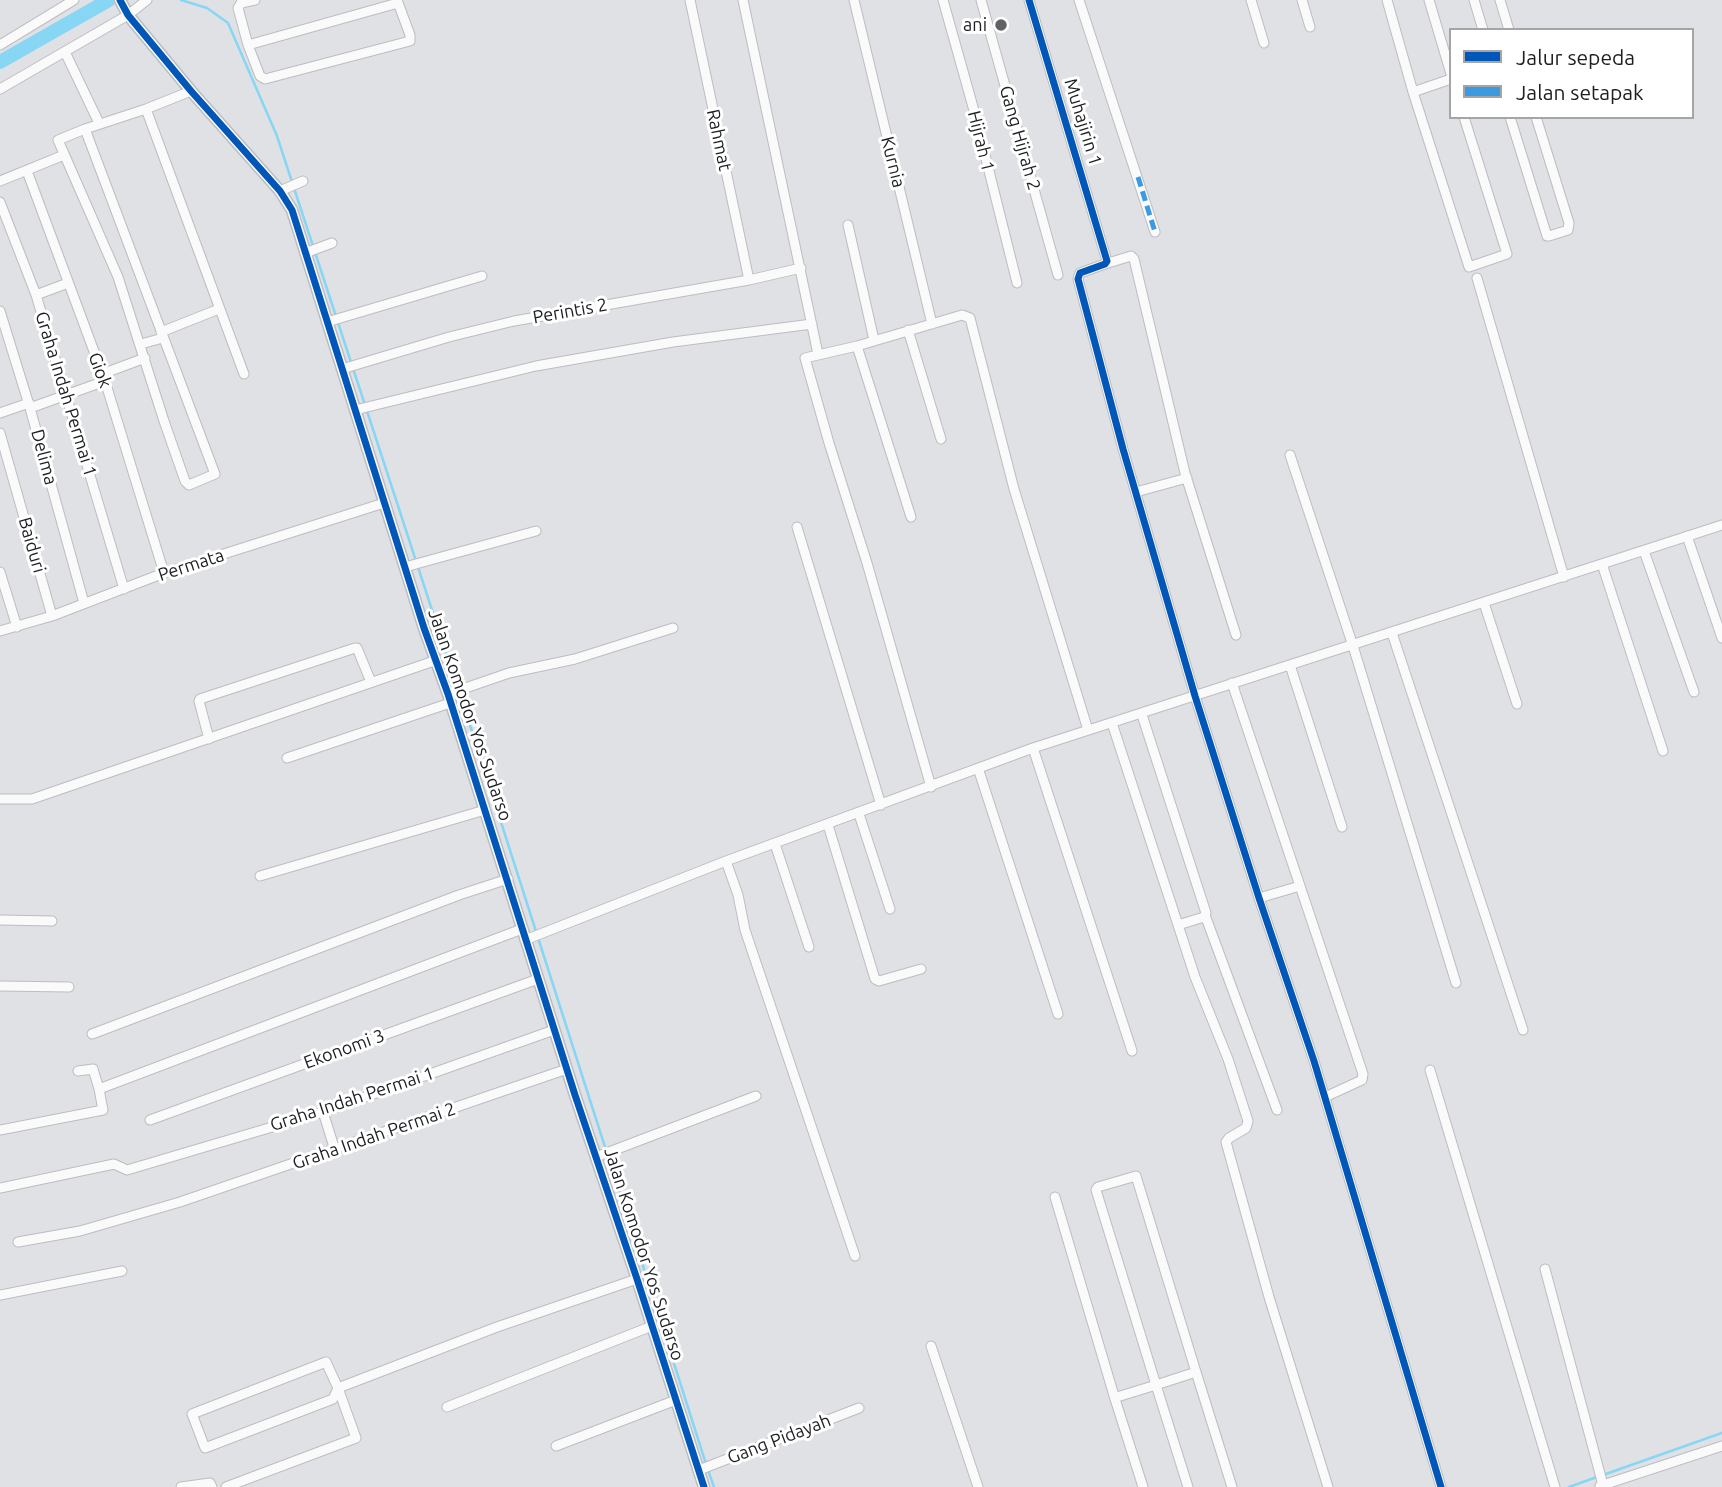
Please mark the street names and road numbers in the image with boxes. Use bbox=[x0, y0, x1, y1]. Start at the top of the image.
street label: Muhajirin 1 bbox=[1060, 76, 1106, 168]
street label: Gang Hijrah 2 bbox=[995, 83, 1045, 193]
street label: Rahmat bbox=[702, 107, 736, 173]
street label: Hijrah 1 bbox=[963, 108, 999, 174]
street label: Kurnia bbox=[876, 134, 910, 190]
street label: Perintis 2 bbox=[531, 294, 609, 328]
street label: Graha Indah Permai 1 bbox=[31, 309, 101, 479]
street label: Giok bbox=[84, 349, 116, 391]
street label: Delima bbox=[26, 427, 62, 487]
street label: Baiduri bbox=[14, 515, 50, 575]
street label: Permata bbox=[155, 544, 227, 586]
street label: Jalan Komodor Yos Sudarso bbox=[424, 606, 516, 824]
street label: Ekonomi 3 bbox=[301, 1024, 387, 1074]
street label: Graha Indah Permai 1 bbox=[267, 1062, 437, 1136]
street label: Graha Indah Permai 2 bbox=[289, 1098, 459, 1174]
street label: Jalan Komodor Yos Sudarso bbox=[599, 1145, 689, 1363]
street label: Gang Pidayah bbox=[724, 1409, 834, 1469]

